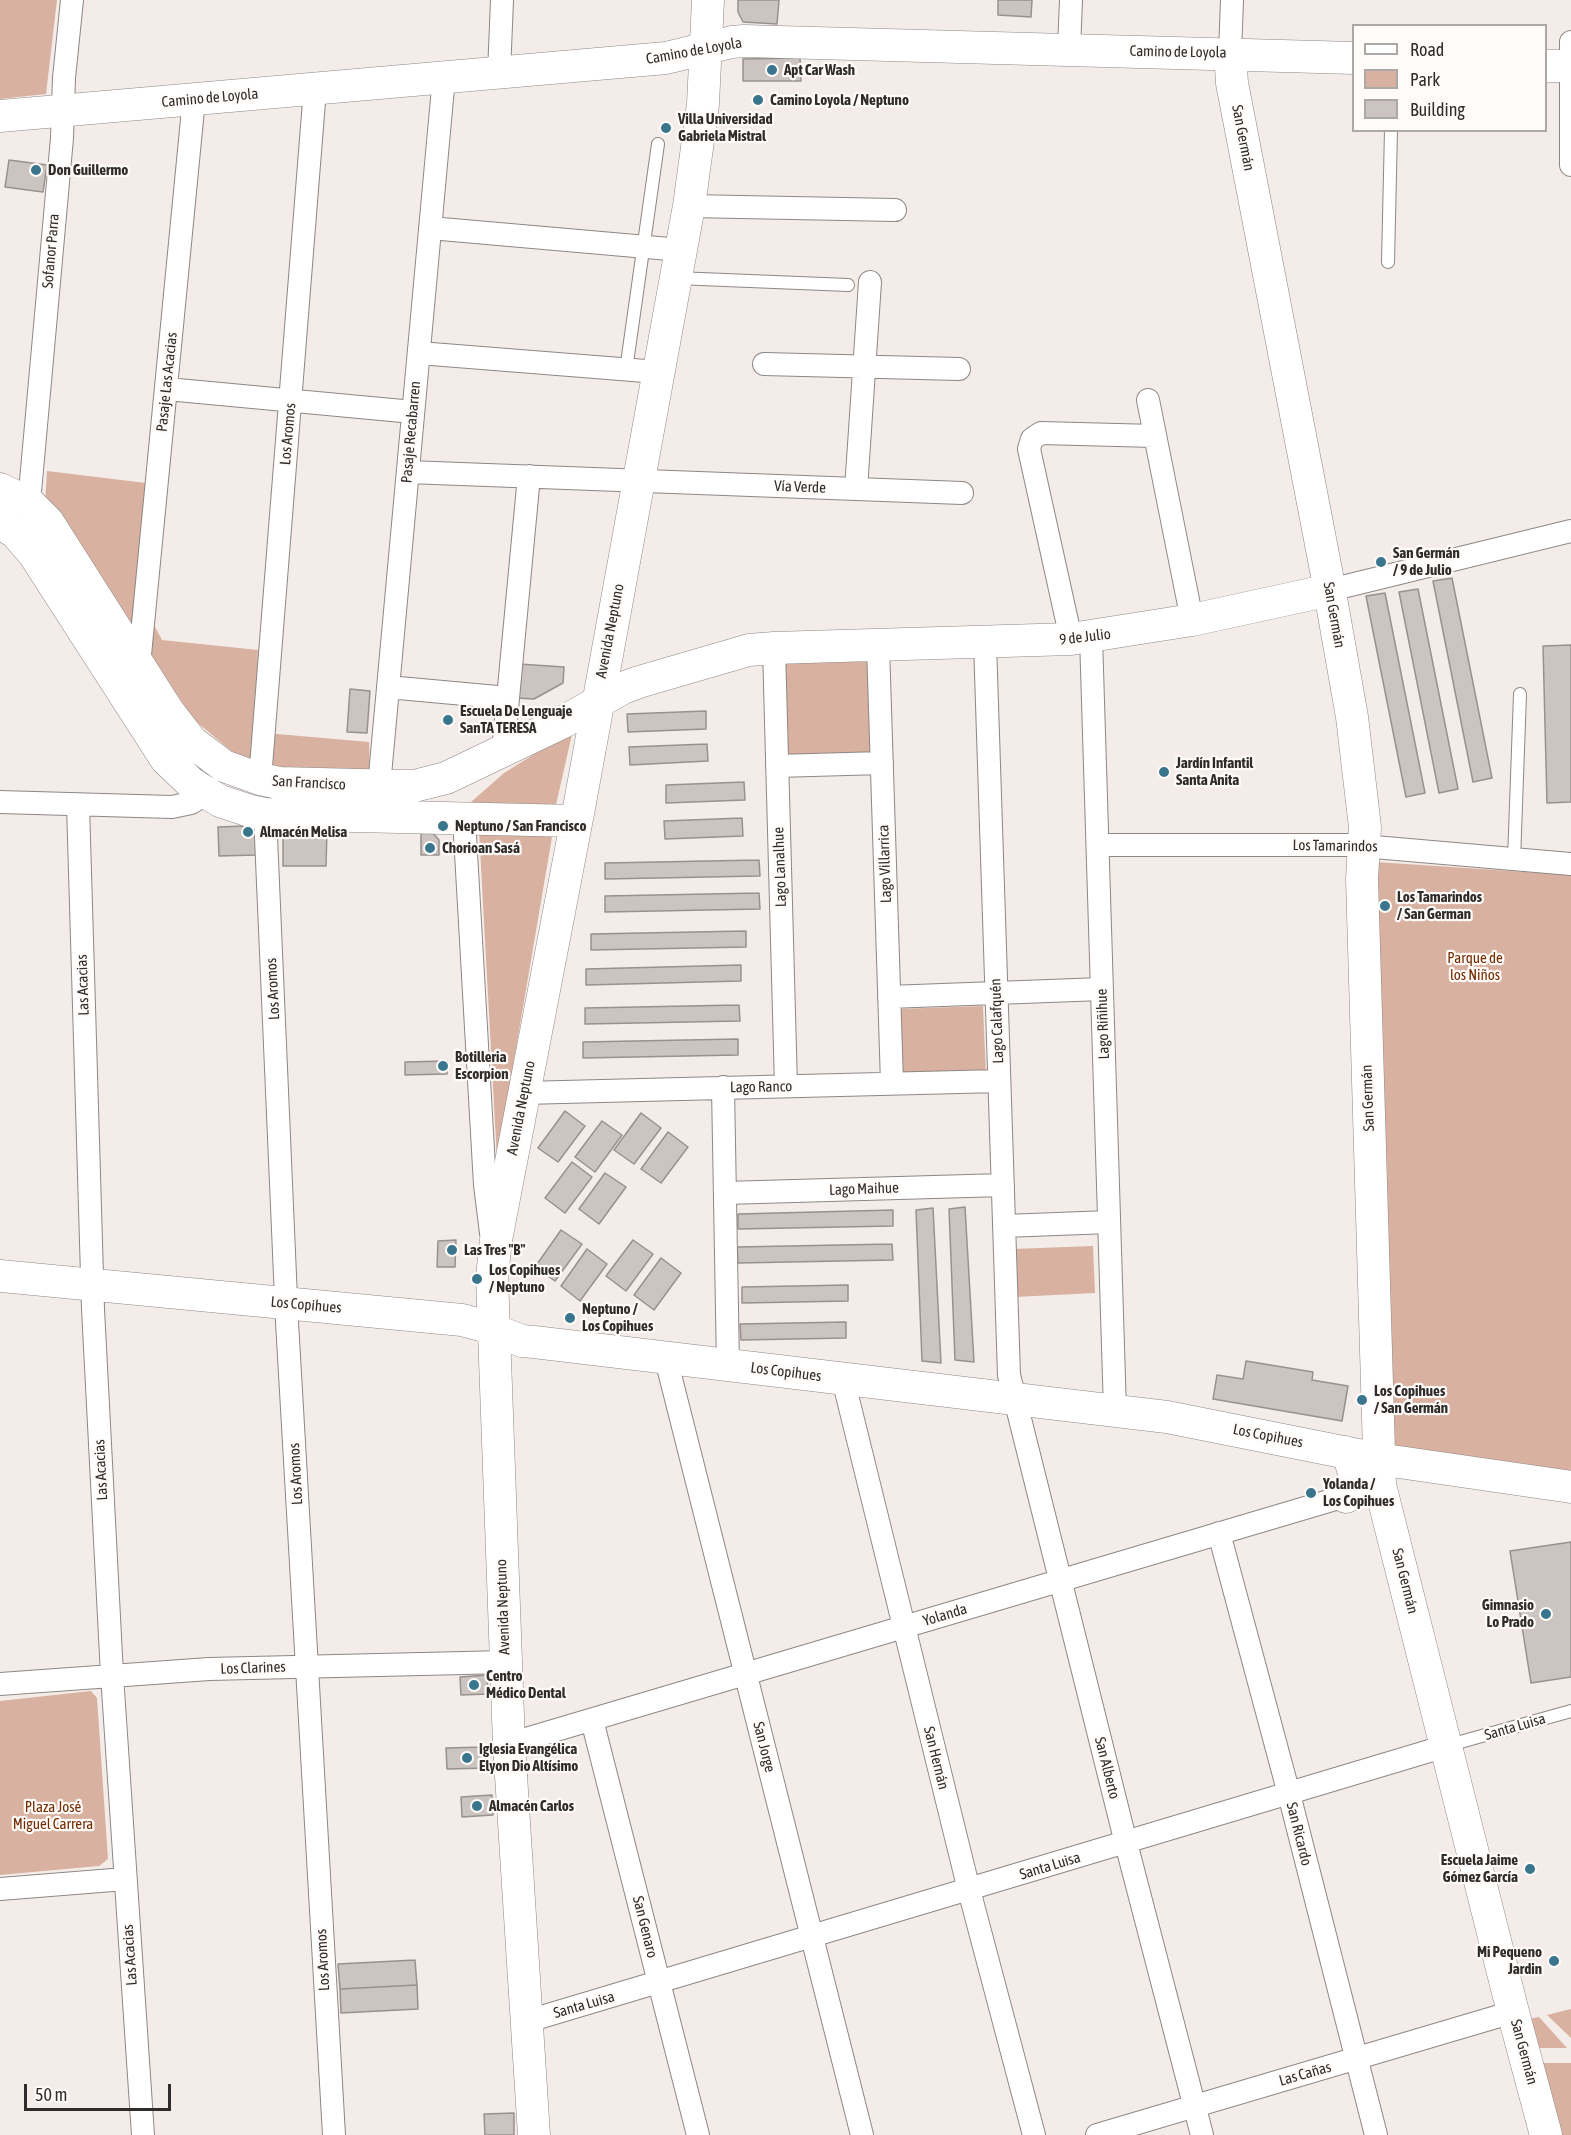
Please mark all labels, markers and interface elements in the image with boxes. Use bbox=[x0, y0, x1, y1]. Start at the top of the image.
legend bbox=[1352, 24, 1547, 132]
street label: Camino de Loyola bbox=[645, 34, 743, 68]
text: Road bbox=[1410, 39, 1444, 60]
street label: Camino de Loyola bbox=[1129, 42, 1227, 62]
place label: Apt Car Wash bbox=[784, 61, 855, 79]
marker: Apt Car Wash bbox=[765, 63, 779, 77]
text: Park bbox=[1410, 69, 1440, 90]
street label: Camino de Loyola bbox=[161, 85, 259, 111]
place label: Camino Loyola / Neptuno bbox=[770, 91, 909, 109]
marker: Camino Loyola / Neptuno bbox=[751, 93, 765, 107]
text: Building bbox=[1410, 99, 1465, 120]
street label: San Germán bbox=[1228, 103, 1258, 173]
place label: Villa Universidad Gabriela Mistral bbox=[678, 110, 773, 145]
marker: Villa Universidad Gabriela Mistral bbox=[659, 121, 673, 135]
place label: Don Guillermo bbox=[48, 161, 128, 179]
marker: Don Guillermo bbox=[29, 163, 43, 177]
street label: Sofanor Parra bbox=[39, 213, 63, 289]
street label: Pasaje Las Acacias bbox=[153, 331, 181, 433]
street label: Pasaje Recabarren bbox=[398, 380, 424, 484]
street label: Los Aromos bbox=[276, 402, 300, 466]
street label: Vía Verde bbox=[774, 477, 826, 497]
place label: San Germán / 9 de Julio bbox=[1393, 544, 1460, 579]
marker: San Germán / 9 de Julio bbox=[1374, 555, 1388, 569]
street label: San Germán bbox=[1319, 581, 1349, 649]
street label: Avenida Neptuno bbox=[592, 582, 628, 680]
street label: 9 de Julio bbox=[1058, 625, 1112, 649]
place label: Escuela De Lenguaje SanTA TERESA bbox=[460, 702, 572, 737]
marker: Escuela De Lenguaje SanTA TERESA bbox=[441, 713, 455, 727]
place label: Jardín Infantil Santa Anita bbox=[1176, 754, 1253, 789]
marker: Jardín Infantil Santa Anita bbox=[1157, 765, 1171, 779]
street label: San Francisco bbox=[272, 772, 346, 794]
place label: Neptuno / San Francisco bbox=[455, 817, 586, 835]
marker: Neptuno / San Francisco bbox=[436, 819, 450, 833]
place label: Almacén Melisa bbox=[260, 823, 347, 841]
street label: Lago Villarrica bbox=[875, 824, 895, 904]
marker: Almacén Melisa bbox=[241, 825, 255, 839]
street label: Lago Lanalhue bbox=[770, 827, 790, 907]
street label: Los Tamarindos bbox=[1292, 836, 1378, 856]
place label: Chorioan Sasá bbox=[442, 839, 520, 857]
marker: Chorioan Sasá bbox=[423, 841, 437, 855]
place label: Los Tamarindos / San German bbox=[1397, 888, 1482, 923]
marker: Los Tamarindos / San German bbox=[1378, 899, 1392, 913]
park label: Parque de los Niños bbox=[1447, 949, 1503, 984]
street label: Las Acacias bbox=[73, 954, 93, 1016]
street label: Los Aromos bbox=[262, 957, 284, 1021]
street label: Lago Calafquén bbox=[987, 978, 1007, 1064]
street label: Lago Riñihue bbox=[1093, 988, 1113, 1060]
place label: Botilleria Escorpion bbox=[455, 1048, 509, 1083]
marker: Botilleria Escorpion bbox=[436, 1059, 450, 1073]
street label: Avenida Neptuno bbox=[503, 1059, 539, 1157]
street label: San Germán bbox=[1358, 1064, 1378, 1132]
street label: Lago Ranco bbox=[730, 1077, 792, 1097]
street label: Lago Maihue bbox=[829, 1179, 899, 1199]
place label: Las Tres "B" bbox=[464, 1241, 525, 1259]
marker: Las Tres "B" bbox=[445, 1243, 459, 1257]
place label: Los Copihues / Neptuno bbox=[489, 1261, 560, 1296]
marker: Los Copihues / Neptuno bbox=[470, 1272, 484, 1286]
street label: Los Copihues bbox=[270, 1293, 342, 1317]
place label: Neptuno / Los Copihues bbox=[582, 1300, 653, 1335]
marker: Neptuno / Los Copihues bbox=[563, 1311, 577, 1325]
street label: Los Copihues bbox=[750, 1359, 822, 1385]
place label: Los Copihues / San Germán bbox=[1374, 1382, 1448, 1417]
marker: Los Copihues / San Germán bbox=[1355, 1393, 1369, 1407]
street label: Los Copihues bbox=[1231, 1420, 1305, 1452]
street label: Las Acacias bbox=[90, 1439, 112, 1501]
street label: Los Aromos bbox=[285, 1442, 307, 1506]
place label: Yolanda / Los Copihues bbox=[1323, 1475, 1394, 1510]
marker: Yolanda / Los Copihues bbox=[1304, 1486, 1318, 1500]
street label: San Germán bbox=[1388, 1546, 1422, 1616]
street label: Avenida Neptuno bbox=[492, 1559, 514, 1655]
place label: Gimnasio Lo Prado bbox=[1482, 1596, 1534, 1631]
street label: Yolanda bbox=[921, 1600, 969, 1630]
marker: Gimnasio Lo Prado bbox=[1539, 1607, 1553, 1621]
street label: Los Clarines bbox=[220, 1658, 286, 1678]
place label: Centro Médico Dental bbox=[486, 1667, 566, 1702]
marker: Centro Médico Dental bbox=[467, 1678, 481, 1692]
street label: Santa Luisa bbox=[1482, 1710, 1548, 1744]
street label: San Jorge bbox=[749, 1720, 779, 1774]
street label: San Hernán bbox=[920, 1725, 952, 1791]
street label: San Alberto bbox=[1091, 1735, 1123, 1801]
place label: Iglesia Evangélica Elyon Dio Altísimo bbox=[479, 1740, 578, 1775]
marker: Iglesia Evangélica Elyon Dio Altísimo bbox=[460, 1751, 474, 1765]
place label: Almacén Carlos bbox=[489, 1797, 574, 1815]
park label: Plaza José Miguel Carrera bbox=[13, 1798, 93, 1833]
marker: Almacén Carlos bbox=[470, 1799, 484, 1813]
street label: San Ricardo bbox=[1282, 1800, 1316, 1868]
street label: Santa Luisa bbox=[1017, 1848, 1083, 1884]
place label: Escuela Jaime Gómez García bbox=[1441, 1851, 1518, 1886]
marker: Escuela Jaime Gómez García bbox=[1523, 1862, 1537, 1876]
street label: San Genaro bbox=[629, 1894, 661, 1960]
street label: Las Acacias bbox=[119, 1924, 141, 1986]
street label: Los Aromos bbox=[312, 1928, 334, 1992]
place label: Mi Pequeno Jardin bbox=[1477, 1943, 1542, 1978]
marker: Mi Pequeno Jardin bbox=[1547, 1954, 1561, 1968]
street label: Santa Luisa bbox=[551, 1988, 617, 2022]
street label: San Germán bbox=[1507, 2017, 1541, 2087]
street label: Las Cañas bbox=[1277, 2058, 1333, 2090]
scale bar bbox=[27, 2072, 174, 2110]
text: 50 m bbox=[35, 2084, 67, 2105]

